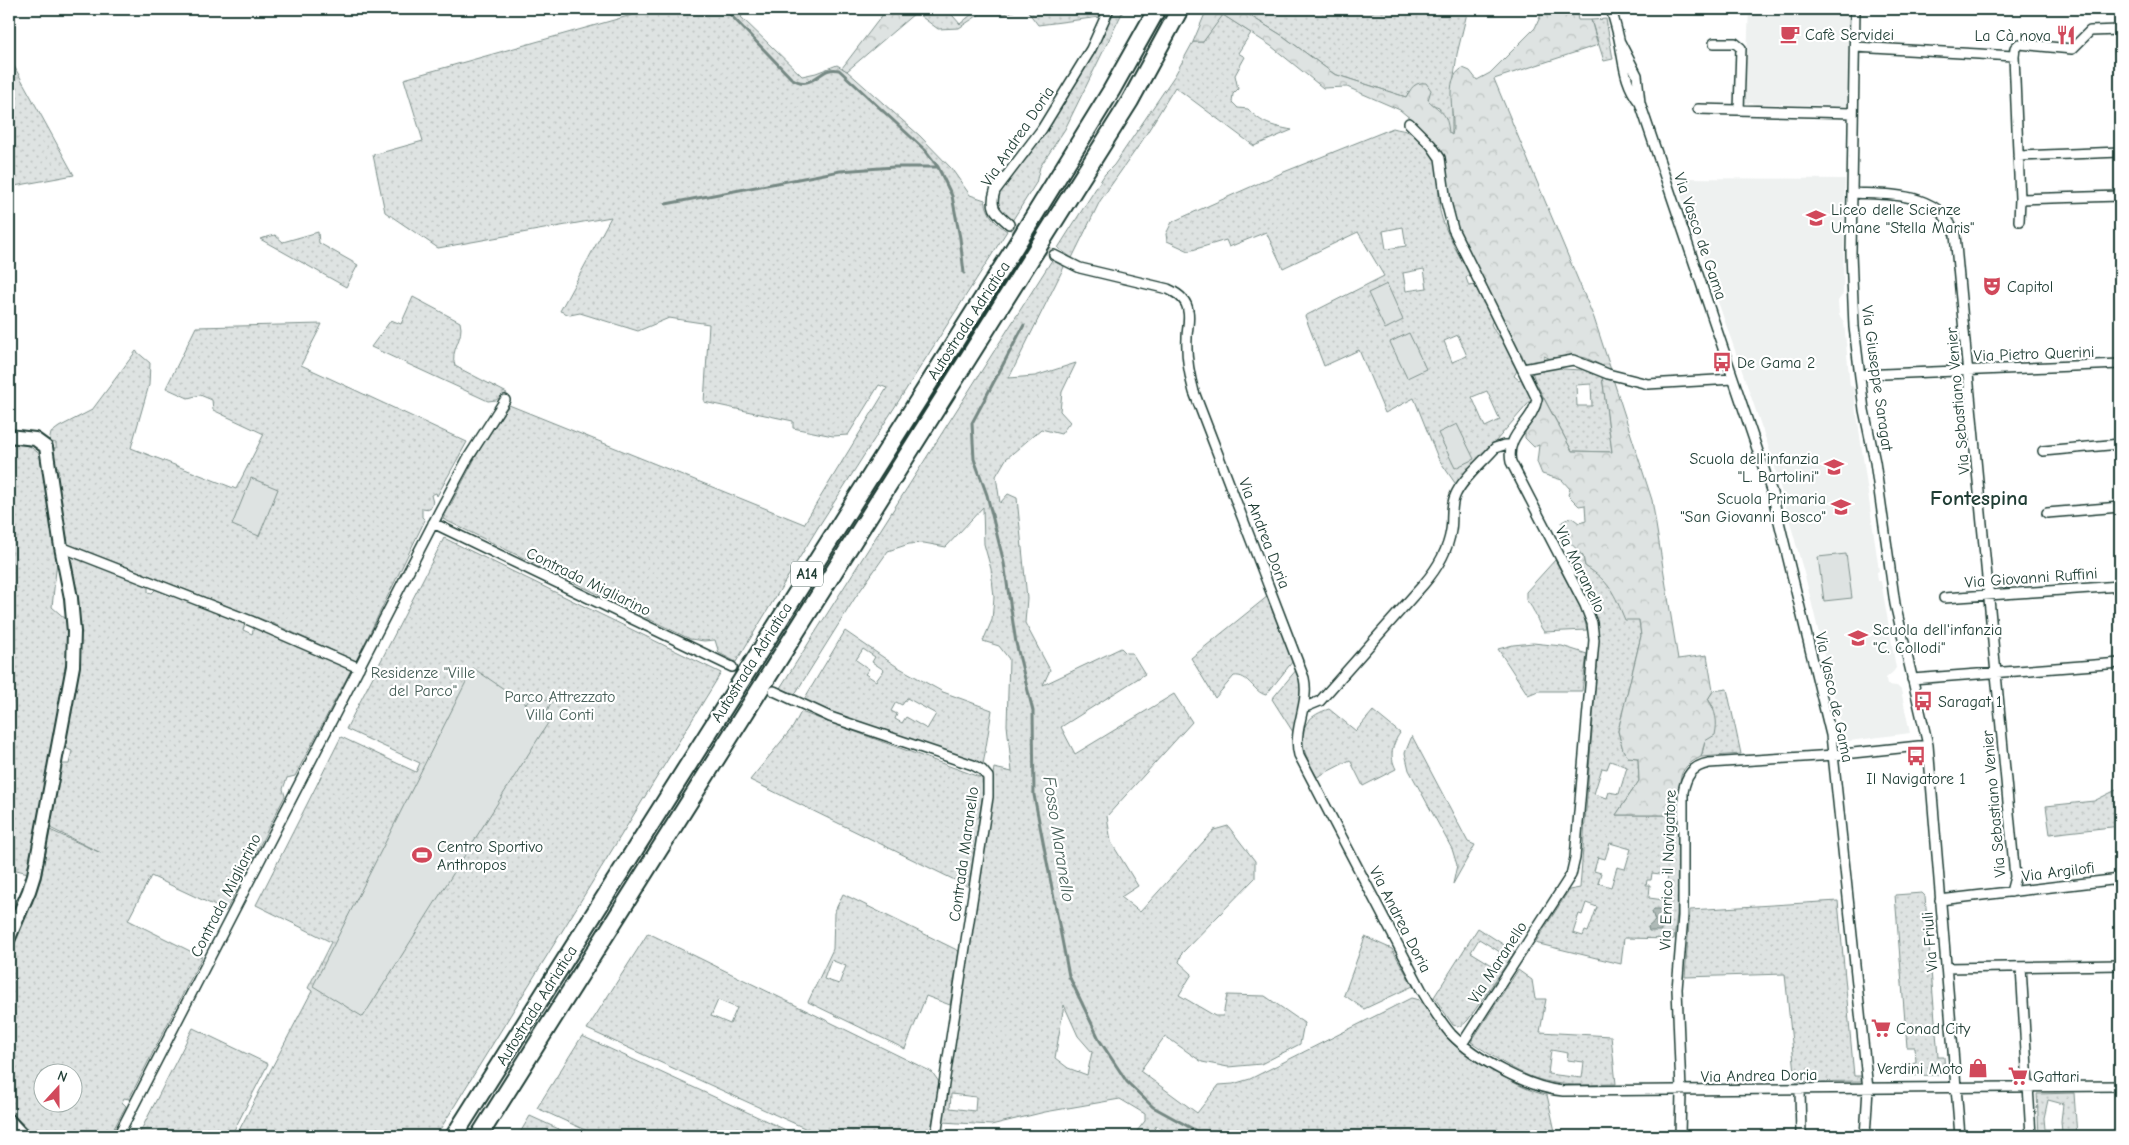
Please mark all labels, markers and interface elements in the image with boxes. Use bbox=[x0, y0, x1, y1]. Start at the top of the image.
cafe icon: Cafè Servidei bbox=[1779, 23, 1801, 45]
restaurant icon: La Cà nova bbox=[2055, 24, 2077, 46]
place label: Cafè Servidei bbox=[1805, 26, 1894, 44]
place label: La Cà nova bbox=[1974, 27, 2051, 45]
street label: Via Andrea Doria bbox=[978, 83, 1058, 190]
street label: Via Vasco de Gama bbox=[1670, 171, 1730, 302]
place label: Liceo delle Scienze Umane "Stella Maris" bbox=[1831, 201, 1974, 237]
school or university icon: Liceo delle Scienze Umane "Stella Maris" bbox=[1805, 207, 1827, 229]
street label: Autostrada Adriatica bbox=[924, 258, 1014, 383]
theatre icon: Capitol bbox=[1981, 275, 2003, 297]
place label: Capitol bbox=[2007, 278, 2053, 296]
street label: Via Giuseppe Saragat bbox=[1858, 304, 1896, 452]
street label: Via Sebastiano Venier bbox=[1943, 326, 1973, 475]
street label: Via Pietro Querini bbox=[1973, 343, 2095, 365]
bus stop icon: De Gama 2 bbox=[1711, 351, 1733, 373]
place label: De Gama 2 bbox=[1737, 354, 1815, 372]
place label: Scuola dell'infanzia "L. Bartolini" bbox=[1689, 450, 1819, 486]
school or university icon: Scuola dell'infanzia "L. Bartolini" bbox=[1823, 456, 1845, 478]
street label: Via Andrea Doria bbox=[1235, 476, 1293, 591]
district label: Fontespina bbox=[1930, 486, 2028, 510]
place label: Scuola Primaria "San Giovanni Bosco" bbox=[1680, 490, 1826, 526]
school or university icon: Scuola Primaria "San Giovanni Bosco" bbox=[1830, 496, 1852, 518]
street label: Via Maranello bbox=[1551, 523, 1609, 616]
street label: Contrada Migliarino bbox=[523, 544, 654, 620]
road number: A14 bbox=[791, 562, 823, 586]
street label: Via Giovanni Ruffini bbox=[1964, 564, 2098, 592]
street label: Autostrada Adriatica bbox=[708, 599, 796, 726]
place label: Scuola dell'infanzia "C. Collodi" bbox=[1873, 621, 2003, 657]
school or university icon: Scuola dell'infanzia "C. Collodi" bbox=[1847, 627, 1869, 649]
street label: Via Vasco de Gama bbox=[1811, 630, 1857, 764]
park label: Residenze "Ville del Parco" bbox=[371, 664, 475, 700]
park label: Parco Attrezzato Villa Conti bbox=[505, 688, 615, 724]
bus stop icon: Saragat 1 bbox=[1912, 690, 1934, 712]
place label: Saragat 1 bbox=[1938, 693, 2002, 711]
street label: Via Sebastiano Venier bbox=[1979, 729, 2009, 878]
bus stop icon: Il Navigatore 1 bbox=[1905, 745, 1927, 767]
place label: Il Navigatore 1 bbox=[1866, 770, 1966, 788]
water label: Fosso Maranello bbox=[1038, 775, 1079, 903]
street label: Contrada Maranello bbox=[946, 785, 982, 923]
street label: Via Enrico il Navigatore bbox=[1656, 789, 1680, 951]
street label: Contrada Migliarino bbox=[187, 831, 265, 960]
place label: Centro Sportivo Anthropos bbox=[437, 838, 543, 874]
sports icon: Centro Sportivo Anthropos bbox=[411, 844, 433, 866]
street label: Via Argilofi bbox=[2021, 859, 2095, 885]
street label: Via Andrea Doria bbox=[1366, 863, 1435, 976]
street label: Via Friuli bbox=[1918, 911, 1942, 973]
street label: Via Maranello bbox=[1465, 918, 1531, 1007]
street label: Autostrada Adriatica bbox=[493, 942, 581, 1069]
supermarket icon: Conad City bbox=[1870, 1017, 1892, 1039]
place label: Conad City bbox=[1896, 1020, 1971, 1038]
shop icon: Verdini Moto bbox=[1967, 1057, 1989, 1079]
place label: Verdini Moto bbox=[1877, 1060, 1963, 1078]
north arrow bbox=[32, 1062, 82, 1112]
supermarket icon: Gattari bbox=[2007, 1065, 2029, 1087]
street label: Via Andrea Doria bbox=[1700, 1066, 1818, 1086]
text: N bbox=[55, 1067, 70, 1086]
place label: Gattari bbox=[2033, 1068, 2080, 1086]

